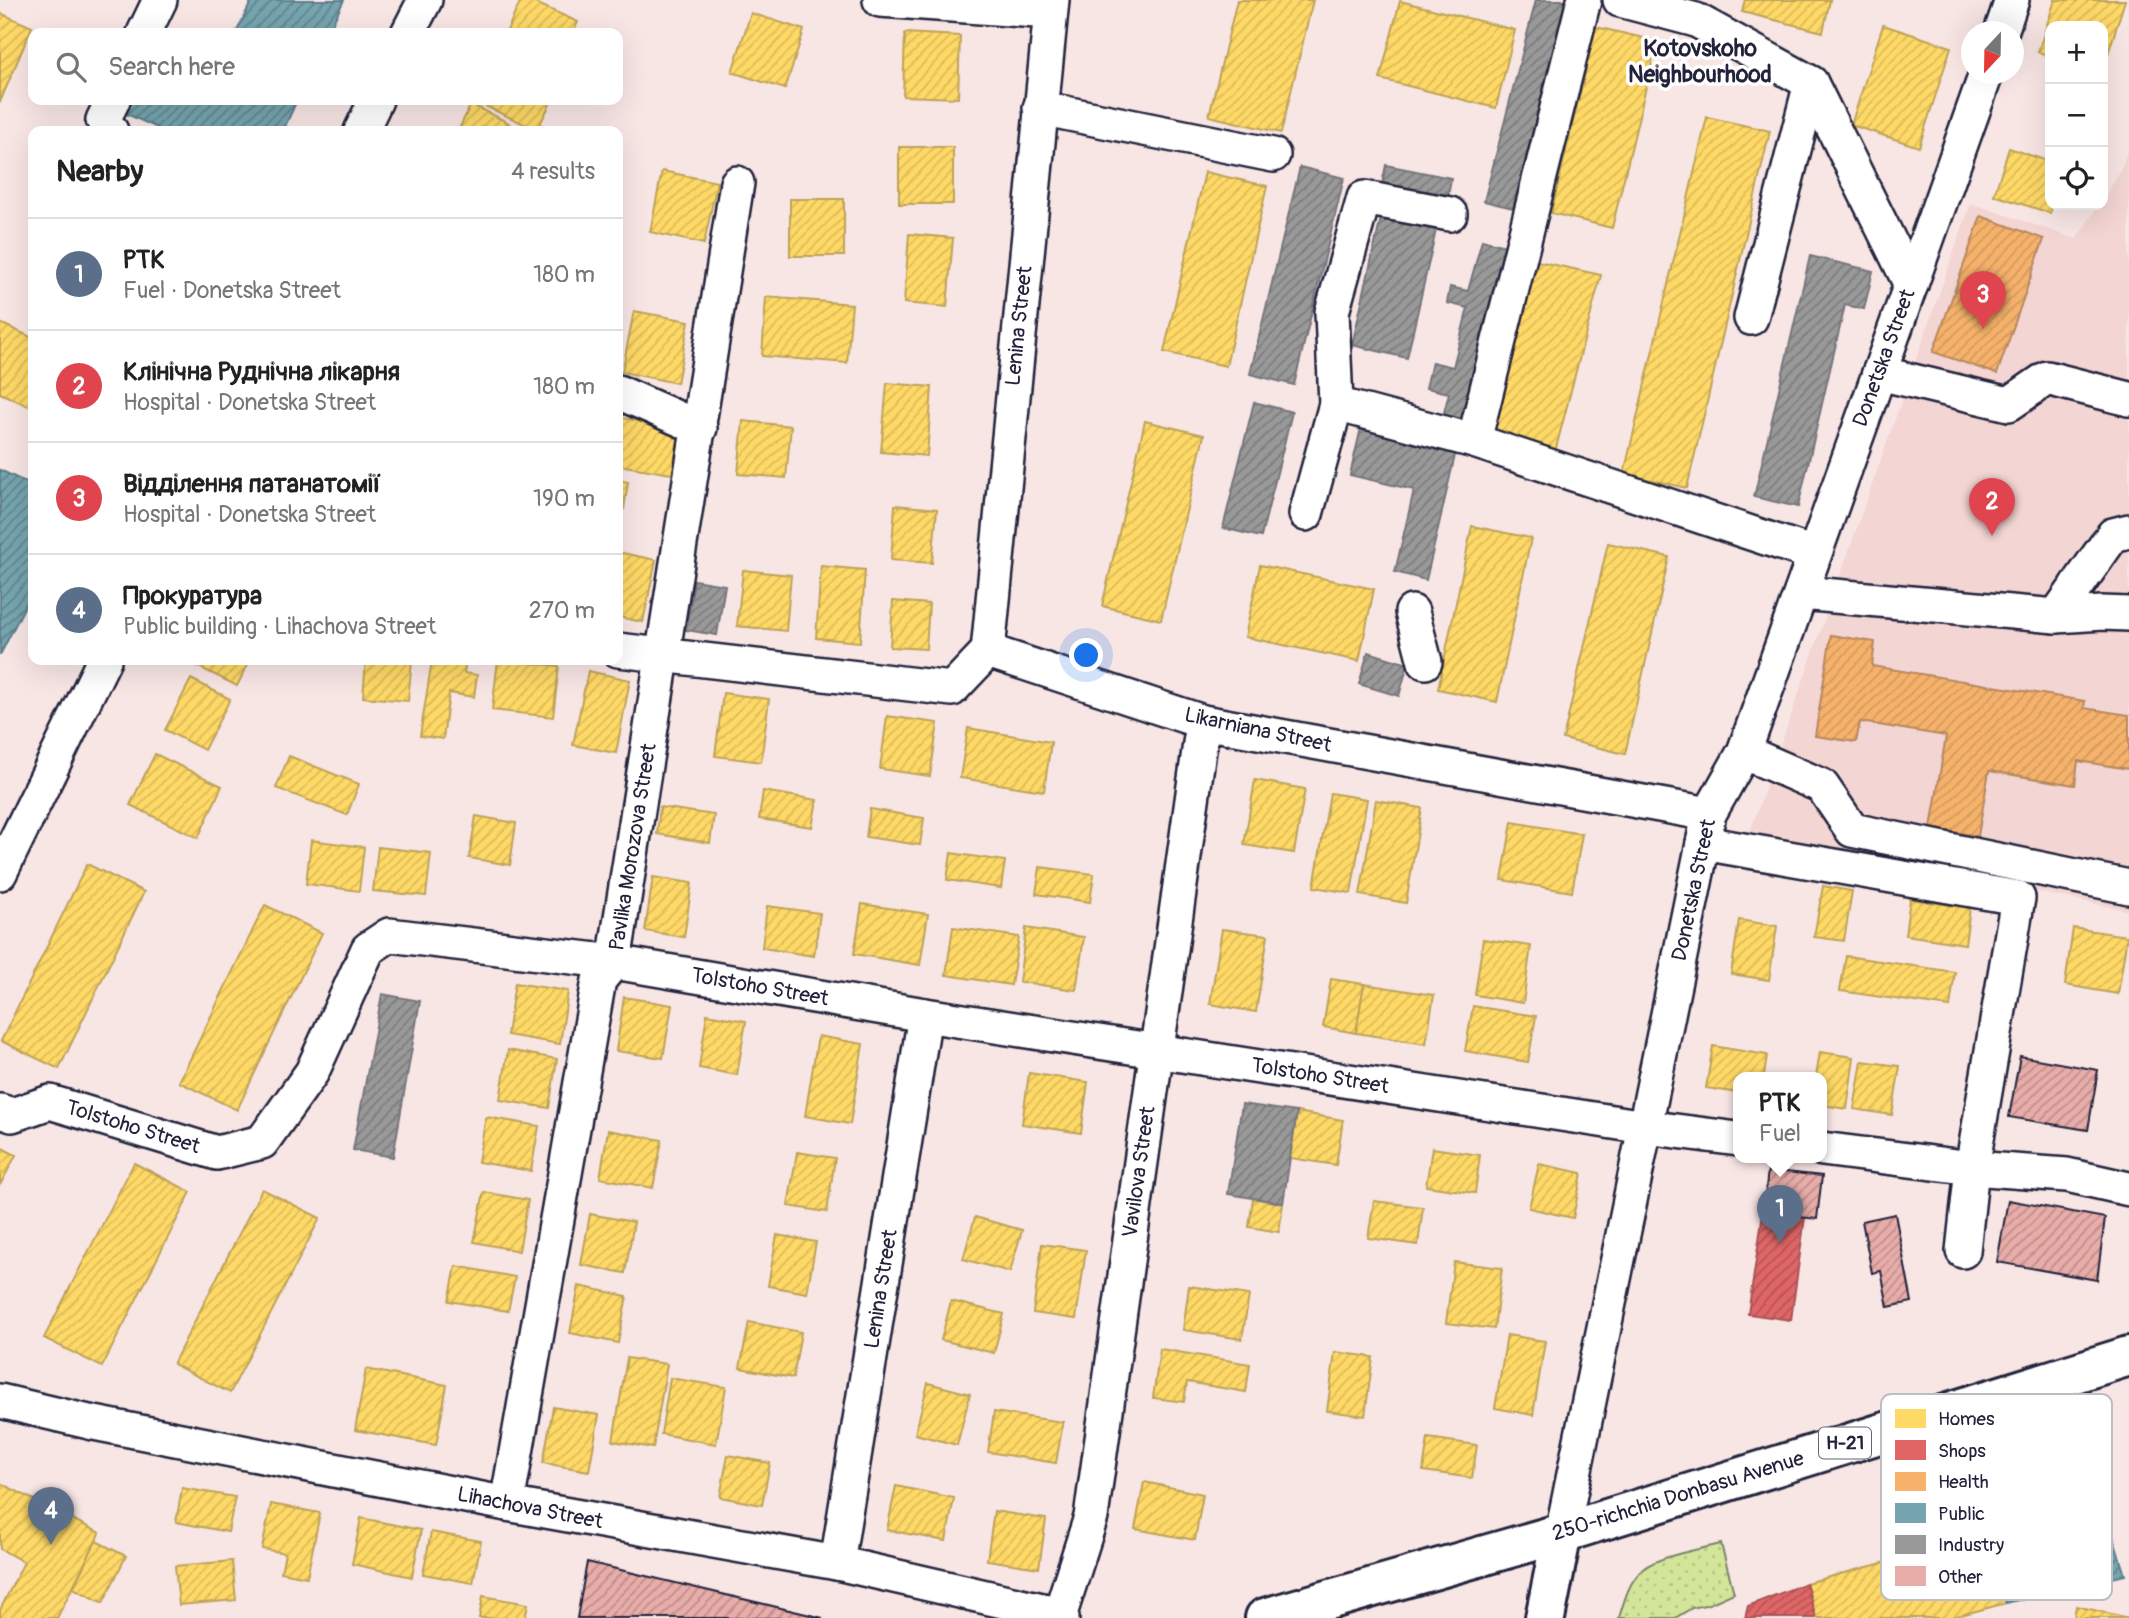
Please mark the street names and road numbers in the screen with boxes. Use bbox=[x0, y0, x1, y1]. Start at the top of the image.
street label: Lenina Street bbox=[999, 264, 1039, 387]
street label: Donetska Street bbox=[1847, 285, 1922, 430]
street label: Likarniana Street bbox=[1182, 701, 1334, 759]
street label: Pavlika Morozova Street bbox=[603, 741, 663, 953]
street label: Donetska Street bbox=[1666, 816, 1722, 963]
street label: Tolstoho Street bbox=[689, 962, 831, 1012]
street label: Tolstoho Street bbox=[1249, 1052, 1391, 1100]
street label: Tolstoho Street bbox=[63, 1094, 204, 1160]
street label: Vavilova Street bbox=[1116, 1104, 1162, 1239]
street label: Lenina Street bbox=[858, 1227, 904, 1351]
road number: Н-21 bbox=[1819, 1428, 1871, 1458]
street label: 250-richchia Donbasu Avenue bbox=[1549, 1445, 1808, 1547]
street label: Lihachova Street bbox=[455, 1481, 606, 1535]

